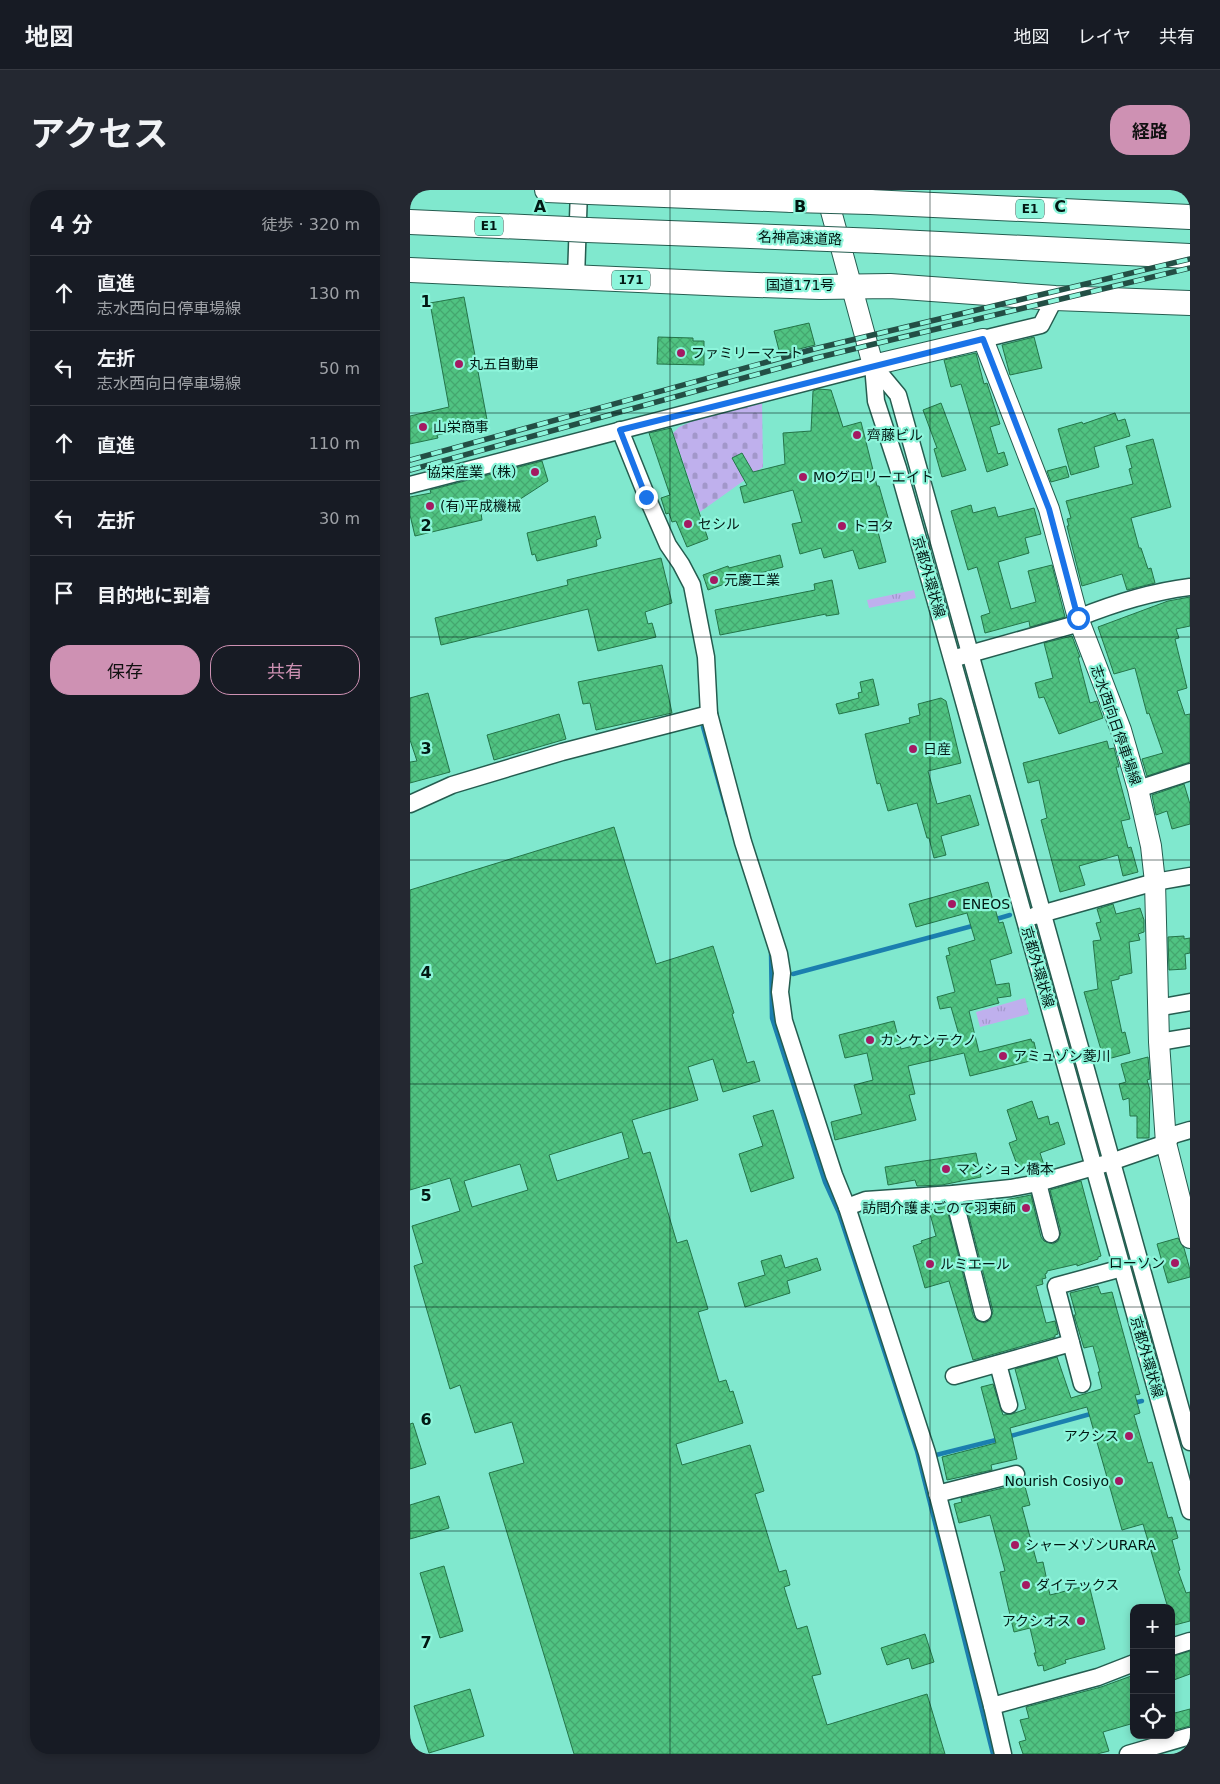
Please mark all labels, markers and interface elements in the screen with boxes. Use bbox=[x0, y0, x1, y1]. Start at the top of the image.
text: 地図 bbox=[25, 23, 73, 51]
text: 地図 bbox=[1014, 26, 1050, 47]
text: レイヤ bbox=[1078, 26, 1131, 47]
text: 共有 bbox=[1159, 26, 1195, 47]
button: 経路 bbox=[1110, 105, 1190, 155]
text: アクセス bbox=[30, 114, 168, 154]
text: A bbox=[534, 197, 547, 216]
text: B bbox=[794, 197, 806, 216]
text: C bbox=[1054, 197, 1066, 216]
road number: E1 bbox=[1016, 200, 1044, 218]
text: 4 分 bbox=[50, 213, 93, 237]
text: 徒歩 · 320 m bbox=[262, 215, 360, 234]
road number: E1 bbox=[475, 217, 503, 236]
street label: 名神高速道路 bbox=[758, 229, 842, 247]
road number: 171 bbox=[612, 270, 650, 290]
text: 直進 bbox=[97, 272, 135, 294]
street label: 国道171号 bbox=[766, 277, 834, 293]
icon: ahead bbox=[50, 279, 78, 307]
text: 130 m bbox=[309, 284, 360, 303]
text: 1 bbox=[420, 292, 432, 311]
text: 志水西向日停車場線 bbox=[97, 299, 241, 318]
place label: ファミリーマート bbox=[691, 345, 803, 361]
text: 左折 bbox=[97, 347, 135, 369]
marker: ファミリーマート bbox=[675, 347, 687, 359]
icon: left bbox=[50, 354, 78, 382]
place label: 丸五自動車 bbox=[469, 356, 539, 372]
marker: 丸五自動車 bbox=[453, 358, 465, 370]
text: 50 m bbox=[319, 359, 360, 378]
text: 志水西向日停車場線 bbox=[97, 374, 241, 393]
place label: 山栄商事 bbox=[433, 419, 489, 435]
marker: 山栄商事 bbox=[417, 421, 429, 433]
place label: 齊藤ビル bbox=[867, 427, 923, 443]
icon: ahead bbox=[50, 429, 78, 457]
marker: 齊藤ビル bbox=[851, 429, 863, 441]
text: 直進 bbox=[97, 434, 135, 456]
text: 110 m bbox=[309, 434, 360, 453]
place label: 協栄産業（株） bbox=[427, 464, 525, 480]
marker: 協栄産業（株） bbox=[529, 466, 541, 478]
place label: MOグロリーエイト bbox=[813, 469, 934, 485]
marker: MOグロリーエイト bbox=[797, 471, 809, 483]
route end bbox=[635, 486, 658, 509]
place label: (有)平成機械 bbox=[440, 498, 521, 514]
marker: (有)平成機械 bbox=[424, 500, 436, 512]
icon: left bbox=[50, 504, 78, 532]
text: 左折 bbox=[97, 509, 135, 531]
text: 30 m bbox=[319, 509, 360, 528]
text: 2 bbox=[420, 516, 432, 535]
place label: セシル bbox=[698, 516, 740, 532]
marker: セシル bbox=[682, 518, 694, 530]
place label: トヨタ bbox=[852, 518, 894, 534]
marker: トヨタ bbox=[836, 520, 848, 532]
street label: 京都外環状線 bbox=[910, 534, 948, 620]
place label: 元慶工業 bbox=[724, 572, 780, 588]
marker: 元慶工業 bbox=[708, 574, 720, 586]
icon: arrive bbox=[50, 579, 78, 607]
text: 目的地に到着 bbox=[97, 584, 211, 606]
route start bbox=[1067, 607, 1090, 630]
button: 保存 bbox=[50, 645, 200, 695]
button: 共有 bbox=[210, 645, 360, 695]
street label: 志水西向日停車場線 bbox=[1088, 663, 1144, 787]
text: 3 bbox=[420, 739, 432, 758]
place label: 日産 bbox=[923, 741, 951, 757]
marker: 日産 bbox=[907, 743, 919, 755]
place label: ENEOS bbox=[962, 896, 1010, 912]
marker: ENEOS bbox=[946, 898, 958, 910]
street label: 京都外環状線 bbox=[1019, 924, 1057, 1010]
text: 4 bbox=[420, 963, 432, 982]
place label: カンケンテクノ bbox=[880, 1032, 977, 1048]
marker: カンケンテクノ bbox=[864, 1034, 876, 1046]
place label: アミュゾン菱川 bbox=[1013, 1048, 1111, 1064]
marker: アミュゾン菱川 bbox=[997, 1050, 1009, 1062]
place label: マンション橋本 bbox=[956, 1161, 1054, 1177]
marker: マンション橋本 bbox=[940, 1163, 952, 1175]
text: 5 bbox=[420, 1186, 432, 1205]
place label: 訪問介護まごのて羽束師 bbox=[862, 1200, 1016, 1216]
marker: 訪問介護まごのて羽束師 bbox=[1020, 1202, 1032, 1214]
place label: ローソン bbox=[1109, 1255, 1165, 1271]
place label: ルミエール bbox=[940, 1256, 1010, 1272]
marker: ローソン bbox=[1169, 1257, 1181, 1269]
marker: ルミエール bbox=[924, 1258, 936, 1270]
street label: 京都外環状線 bbox=[1128, 1314, 1166, 1400]
text: 6 bbox=[420, 1410, 432, 1429]
place label: アクシス bbox=[1064, 1428, 1119, 1444]
marker: アクシス bbox=[1123, 1430, 1135, 1442]
place label: Nourish Cosiyo bbox=[1004, 1473, 1109, 1489]
marker: Nourish Cosiyo bbox=[1113, 1475, 1125, 1487]
place label: シャーメゾンURARA bbox=[1025, 1537, 1157, 1553]
marker: シャーメゾンURARA bbox=[1009, 1539, 1021, 1551]
place label: ダイテックス bbox=[1036, 1577, 1119, 1593]
marker: ダイテックス bbox=[1020, 1579, 1032, 1591]
map controls bbox=[1130, 1604, 1175, 1739]
button: + bbox=[1130, 1604, 1175, 1649]
place label: アクシオス bbox=[1002, 1613, 1071, 1629]
marker: アクシオス bbox=[1075, 1615, 1087, 1627]
text: 7 bbox=[420, 1633, 432, 1652]
button: − bbox=[1130, 1649, 1175, 1694]
button: locate bbox=[1130, 1694, 1175, 1739]

